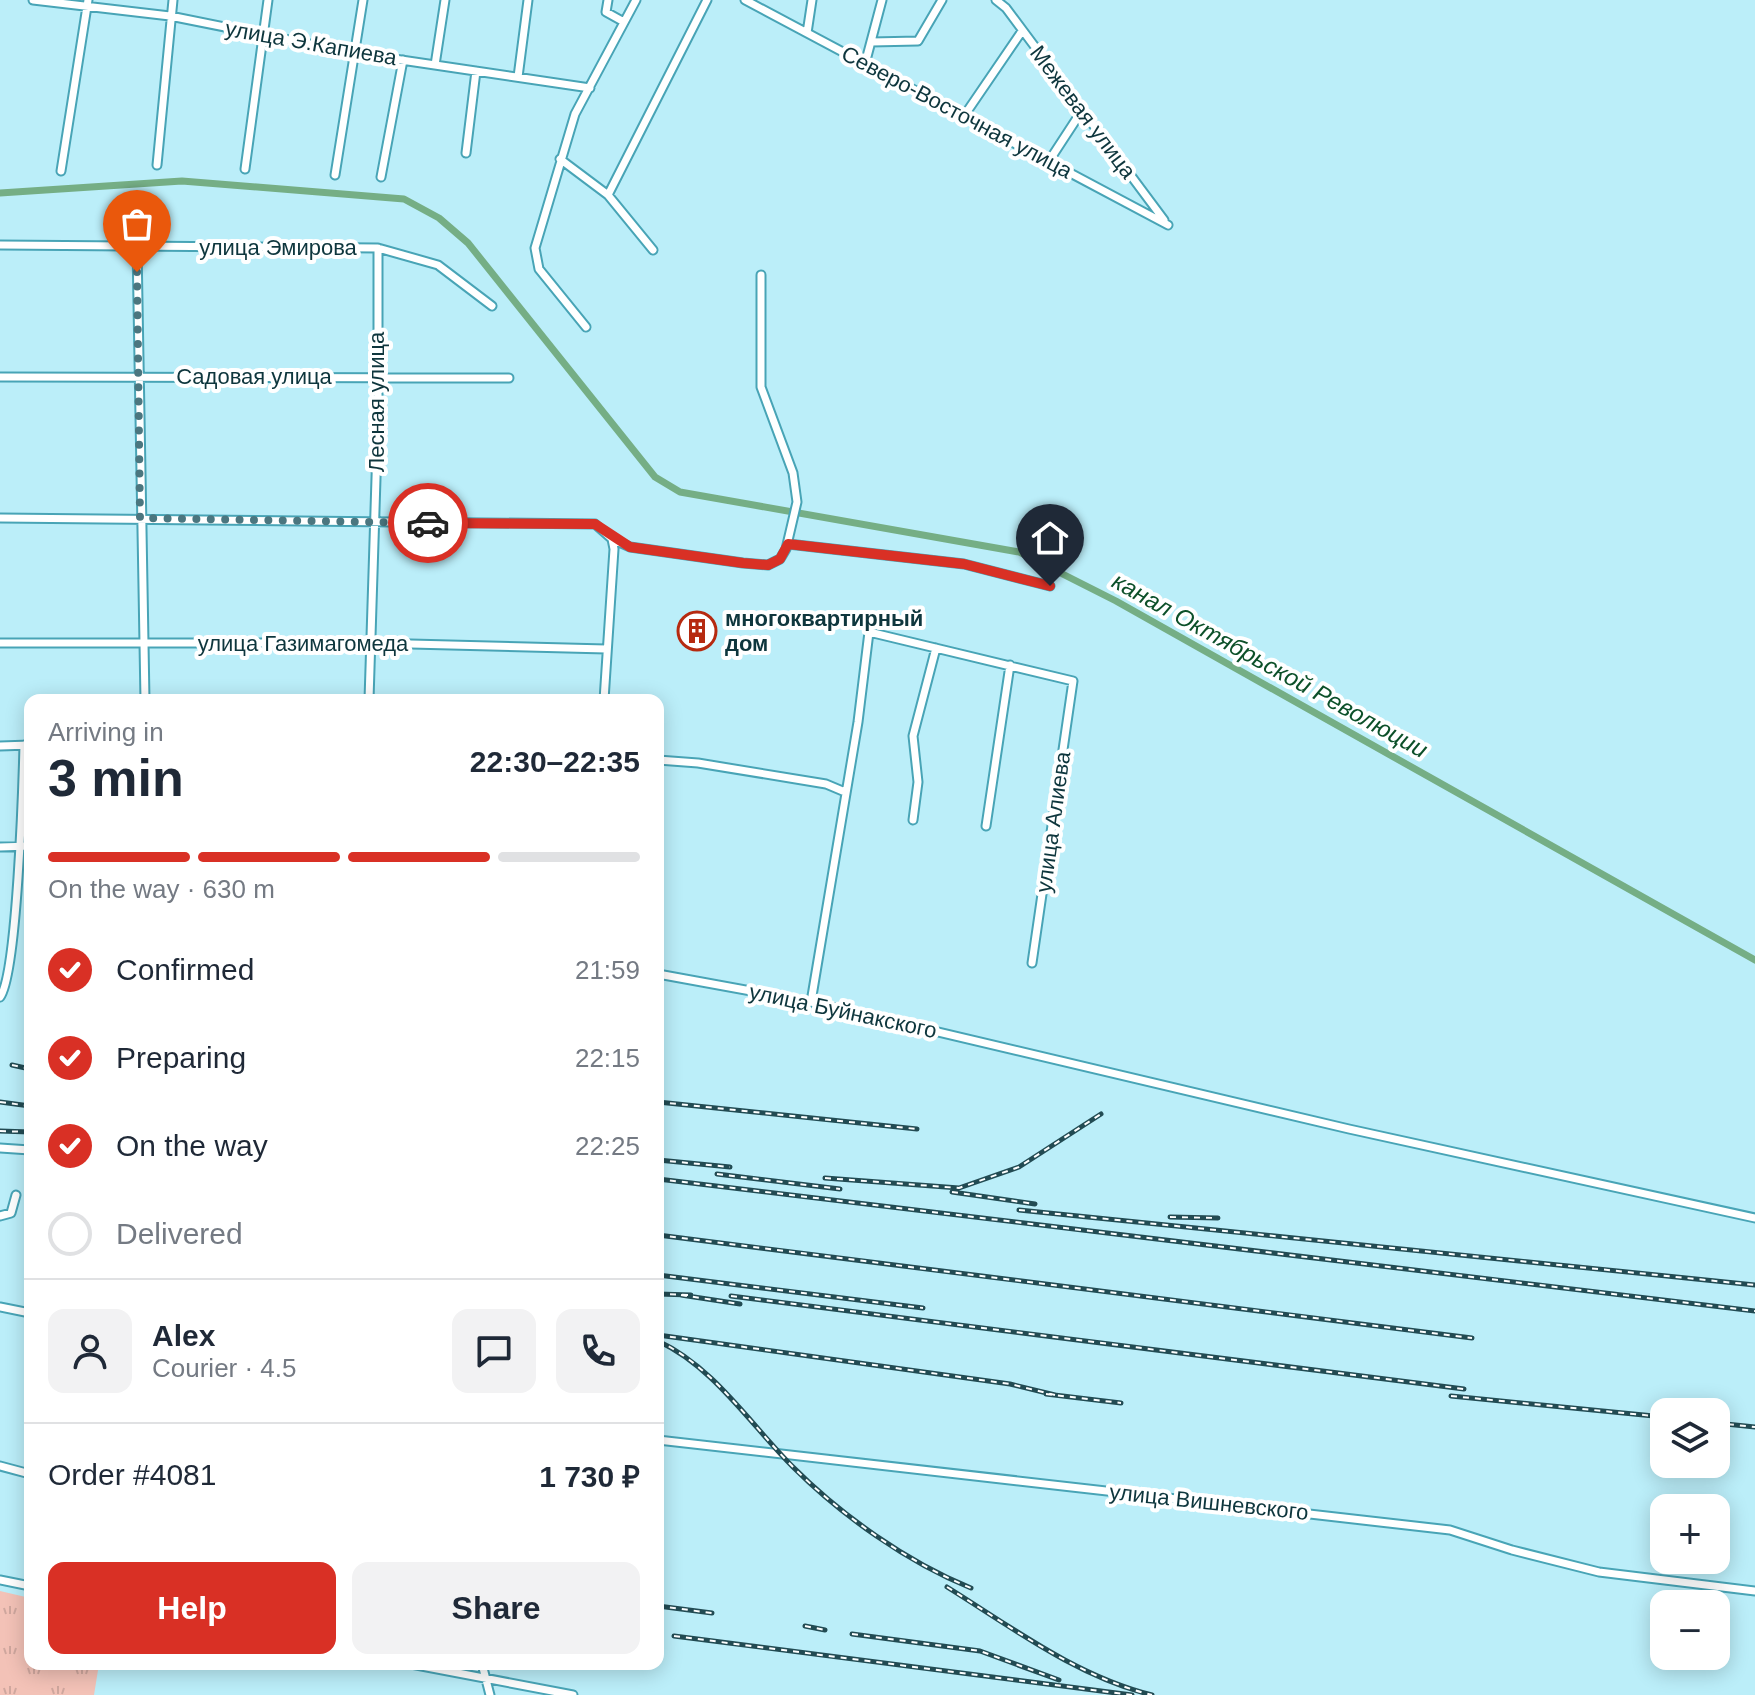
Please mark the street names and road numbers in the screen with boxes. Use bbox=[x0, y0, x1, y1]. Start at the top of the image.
street label: улица Э.Капиева bbox=[223, 16, 399, 71]
street label: Северо-Восточная улица bbox=[837, 41, 1077, 184]
street label: Межевая улица bbox=[1025, 41, 1141, 184]
street label: улица Эмирова bbox=[199, 235, 358, 260]
street label: Лесная улица bbox=[364, 331, 389, 472]
street label: Садовая улица bbox=[176, 364, 333, 389]
street label: улица Газимагомеда bbox=[198, 631, 409, 656]
street label: улица Алиева bbox=[1031, 749, 1075, 894]
street label: улица Буйнакского bbox=[747, 979, 939, 1043]
street label: улица Вишневского bbox=[1108, 1479, 1310, 1525]

